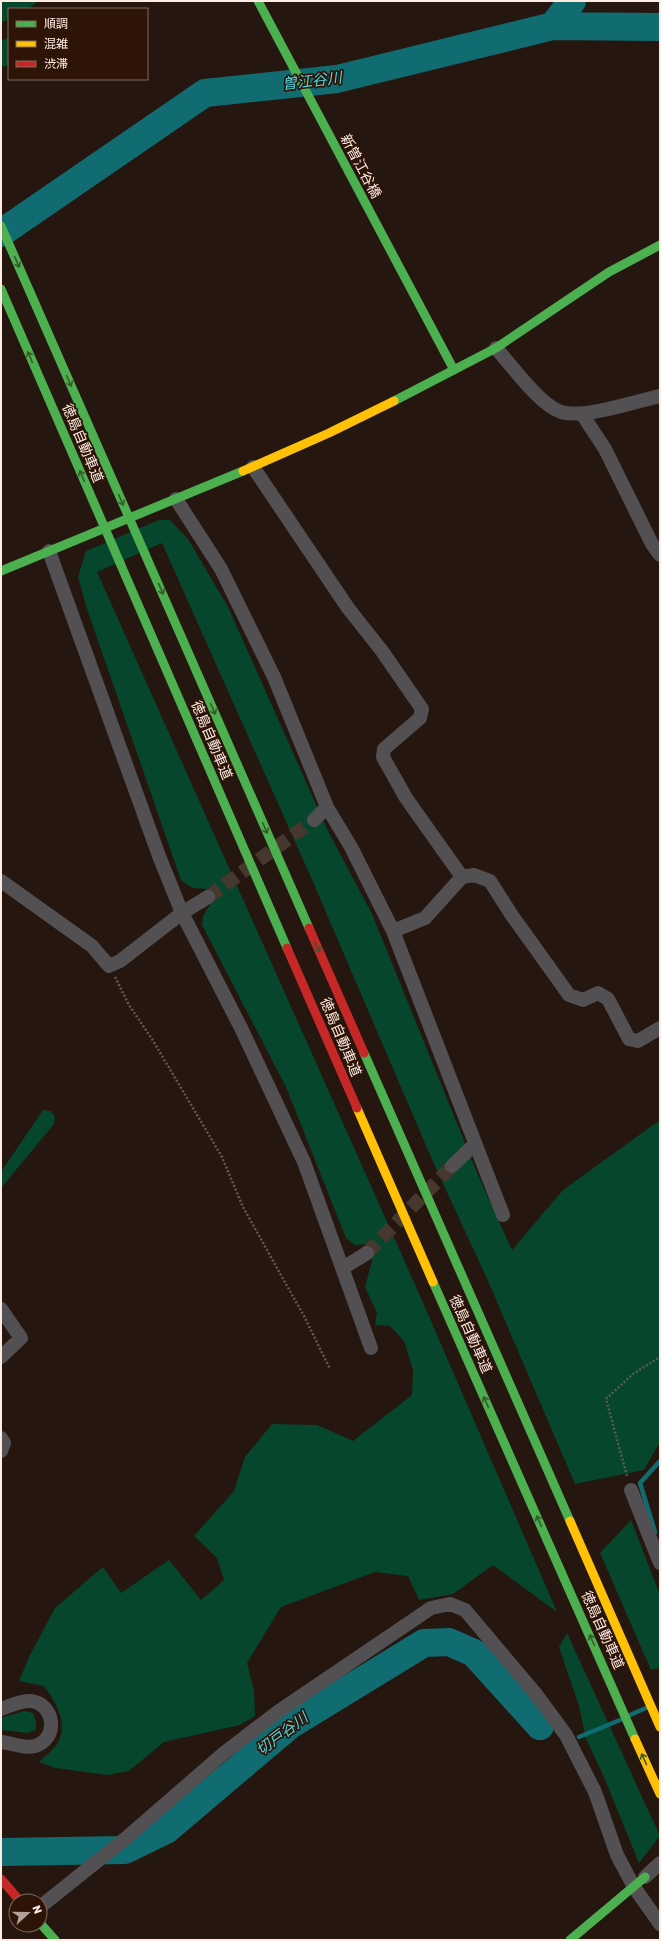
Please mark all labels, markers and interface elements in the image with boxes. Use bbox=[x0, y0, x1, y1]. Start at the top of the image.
legend bbox=[8, 8, 148, 80]
text: 順調 bbox=[44, 17, 68, 31]
text: 混雑 bbox=[44, 37, 68, 51]
text: 渋滞 bbox=[44, 57, 68, 71]
water label: 曽江谷川 bbox=[281, 68, 345, 94]
street label: 新曽江谷橋 bbox=[337, 131, 384, 201]
one-way arrow bbox=[13, 255, 21, 267]
one-way arrow bbox=[26, 351, 34, 363]
one-way arrow bbox=[66, 374, 73, 386]
street label: 徳島自動車道 bbox=[58, 401, 107, 485]
one-way arrow bbox=[78, 471, 85, 483]
one-way arrow bbox=[118, 493, 125, 505]
one-way arrow bbox=[157, 583, 165, 595]
street label: 徳島自動車道 bbox=[187, 698, 236, 782]
one-way arrow bbox=[209, 702, 217, 714]
one-way arrow bbox=[261, 821, 269, 833]
one-way arrow bbox=[313, 940, 321, 952]
street label: 徳島自動車道 bbox=[316, 995, 365, 1079]
street label: 徳島自動車道 bbox=[446, 1292, 495, 1376]
one-way arrow bbox=[482, 1396, 490, 1408]
one-way arrow bbox=[535, 1515, 542, 1527]
street label: 徳島自動車道 bbox=[578, 1588, 627, 1672]
one-way arrow bbox=[587, 1634, 595, 1646]
water label: 切戸谷川 bbox=[253, 1708, 313, 1759]
one-way arrow bbox=[640, 1753, 647, 1765]
north arrow bbox=[8, 1893, 48, 1933]
text: N bbox=[29, 1904, 44, 1916]

